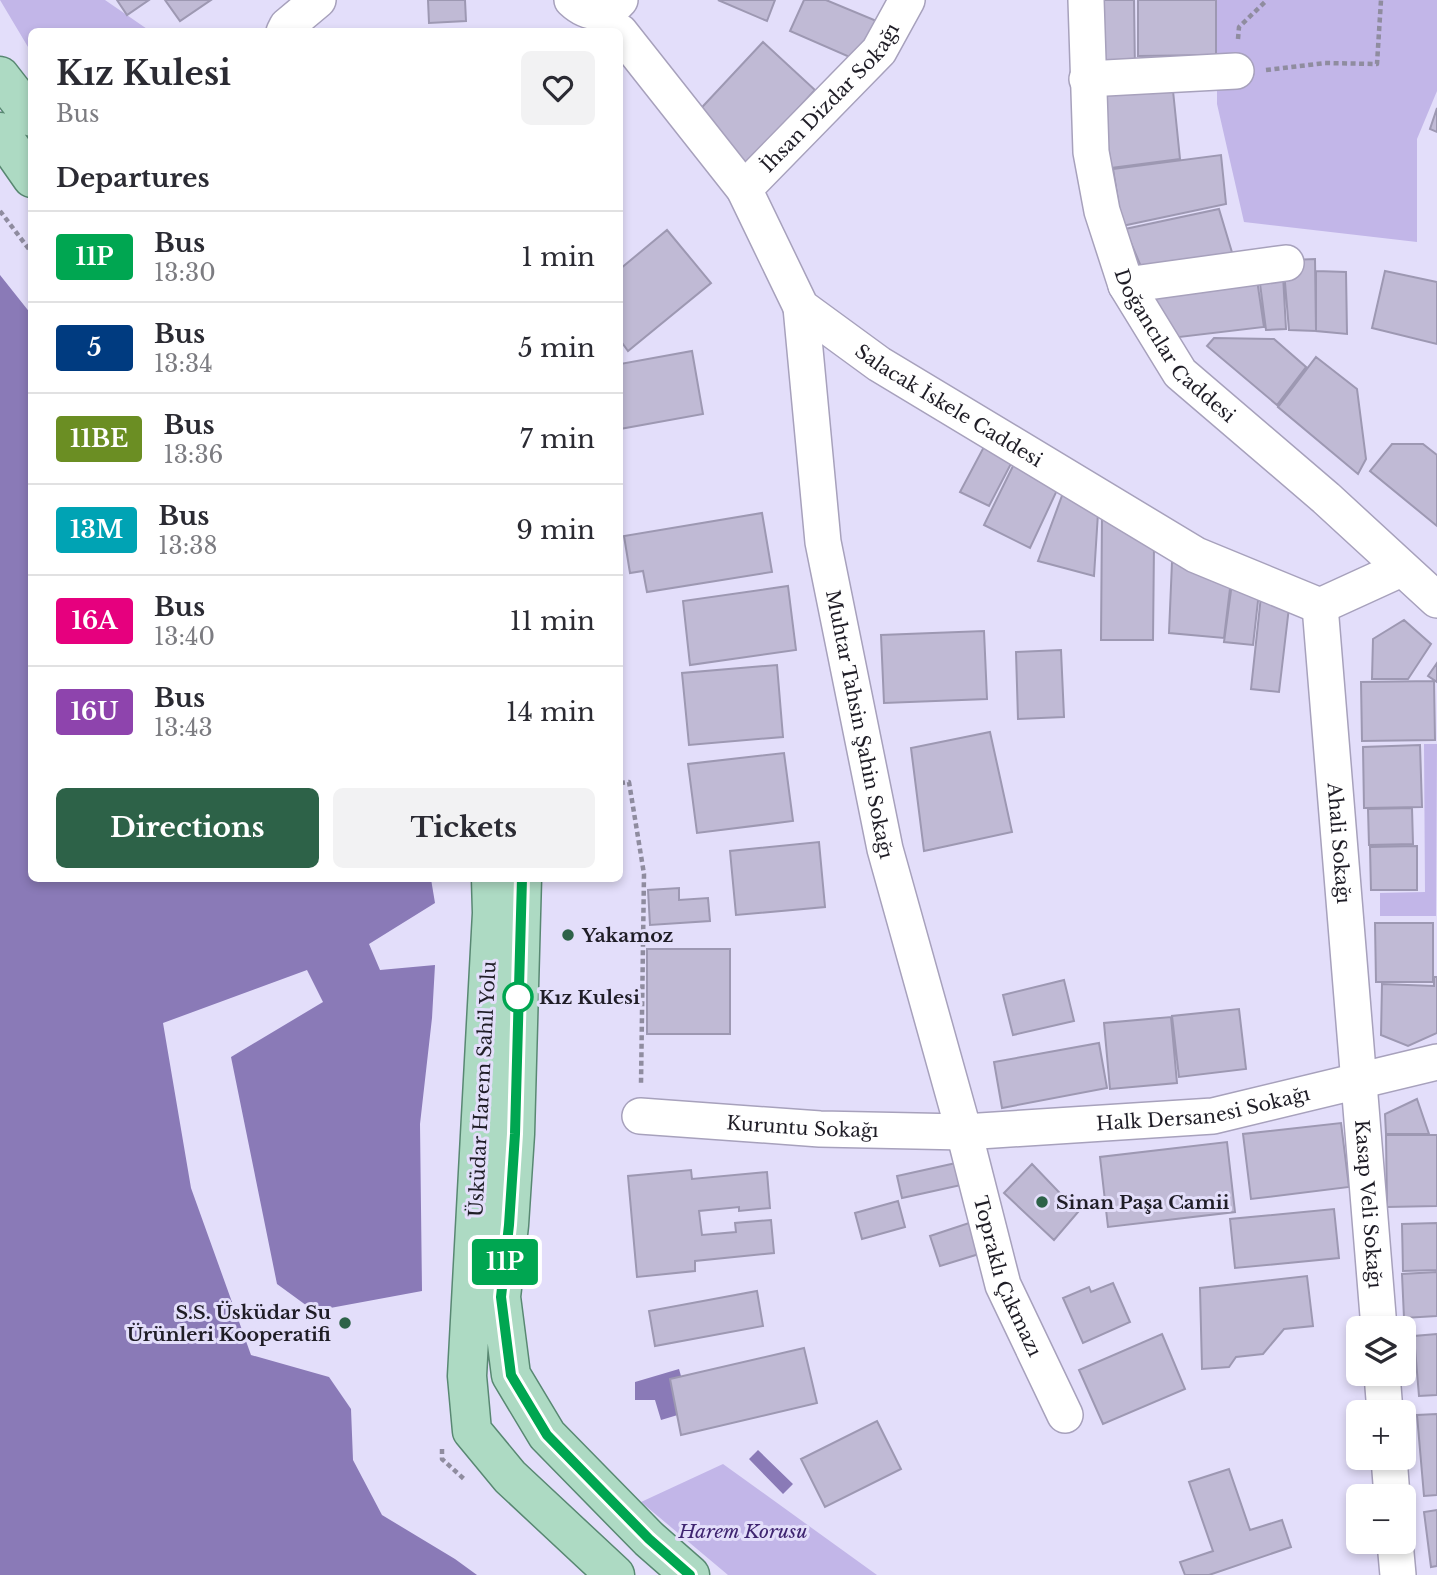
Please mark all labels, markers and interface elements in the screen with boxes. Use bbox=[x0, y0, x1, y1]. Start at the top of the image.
street label: İhsan Dizdar Sokağı bbox=[756, 19, 904, 177]
button: heart bbox=[521, 51, 595, 125]
text: Kız Kulesi bbox=[56, 53, 231, 94]
text: Bus bbox=[56, 100, 99, 128]
text: Departures bbox=[56, 162, 210, 194]
text: Bus bbox=[154, 227, 205, 259]
text: 1 min bbox=[521, 241, 595, 273]
text: 11P bbox=[75, 242, 114, 271]
text: 13:30 bbox=[154, 259, 216, 287]
street label: Doğancılar Caddesi bbox=[1110, 266, 1240, 428]
text: Bus bbox=[154, 318, 205, 350]
text: 5 min bbox=[518, 332, 595, 364]
text: 5 bbox=[87, 333, 102, 362]
street label: Salacak İskele Caddesi bbox=[851, 340, 1047, 472]
text: 13:34 bbox=[154, 350, 213, 378]
text: Bus bbox=[163, 409, 215, 441]
text: 7 min bbox=[520, 423, 595, 455]
text: 11BE bbox=[70, 424, 128, 453]
text: 13:36 bbox=[163, 441, 223, 469]
text: Bus bbox=[158, 500, 209, 532]
text: 9 min bbox=[516, 514, 595, 546]
text: 13M bbox=[70, 515, 123, 544]
text: 13:38 bbox=[158, 532, 217, 560]
street label: Muhtar Tahsin Şahin Sokağı bbox=[821, 588, 898, 862]
text: Bus bbox=[154, 591, 205, 623]
text: 11 min bbox=[510, 605, 595, 637]
text: 16A bbox=[71, 606, 118, 635]
text: 13:40 bbox=[154, 623, 215, 651]
text: Bus bbox=[154, 682, 205, 714]
text: 14 min bbox=[506, 696, 595, 728]
text: 16U bbox=[71, 697, 118, 726]
text: 13:43 bbox=[154, 714, 213, 742]
street label: Ahali Sokağı bbox=[1322, 781, 1355, 905]
button: Directions bbox=[56, 788, 319, 868]
button: Tickets bbox=[333, 788, 595, 868]
place label: Yakamoz bbox=[581, 924, 674, 947]
marker: Yakamoz bbox=[560, 927, 576, 943]
street label: Üsküdar Harem Sahil Yolu bbox=[464, 960, 501, 1218]
marker: Kız Kulesi bbox=[503, 982, 533, 1012]
place label: Kız Kulesi bbox=[539, 986, 640, 1009]
street label: Halk Dersanesi Sokağı bbox=[1095, 1082, 1313, 1135]
street label: Kuruntu Sokağı bbox=[726, 1111, 879, 1142]
street label: Kasap Veli Sokağı bbox=[1350, 1119, 1387, 1290]
place label: Sinan Paşa Camii bbox=[1056, 1191, 1230, 1214]
street label: Topraklı Çıkmazı bbox=[969, 1193, 1047, 1361]
marker: Sinan Paşa Camii bbox=[1034, 1194, 1050, 1210]
line badge: 11P bbox=[465, 1239, 545, 1285]
text: 11P bbox=[486, 1247, 524, 1276]
place label: S.S. Üsküdar Su Ürünleri Kooperatifi bbox=[127, 1301, 332, 1346]
marker: S.S. Üsküdar Su Ürünleri Kooperatifi bbox=[337, 1315, 353, 1331]
map controls bbox=[1346, 1316, 1416, 1554]
button: layers bbox=[1346, 1316, 1416, 1386]
button: + bbox=[1346, 1400, 1416, 1470]
button: − bbox=[1346, 1484, 1416, 1554]
park label: Harem Korusu bbox=[677, 1520, 808, 1543]

